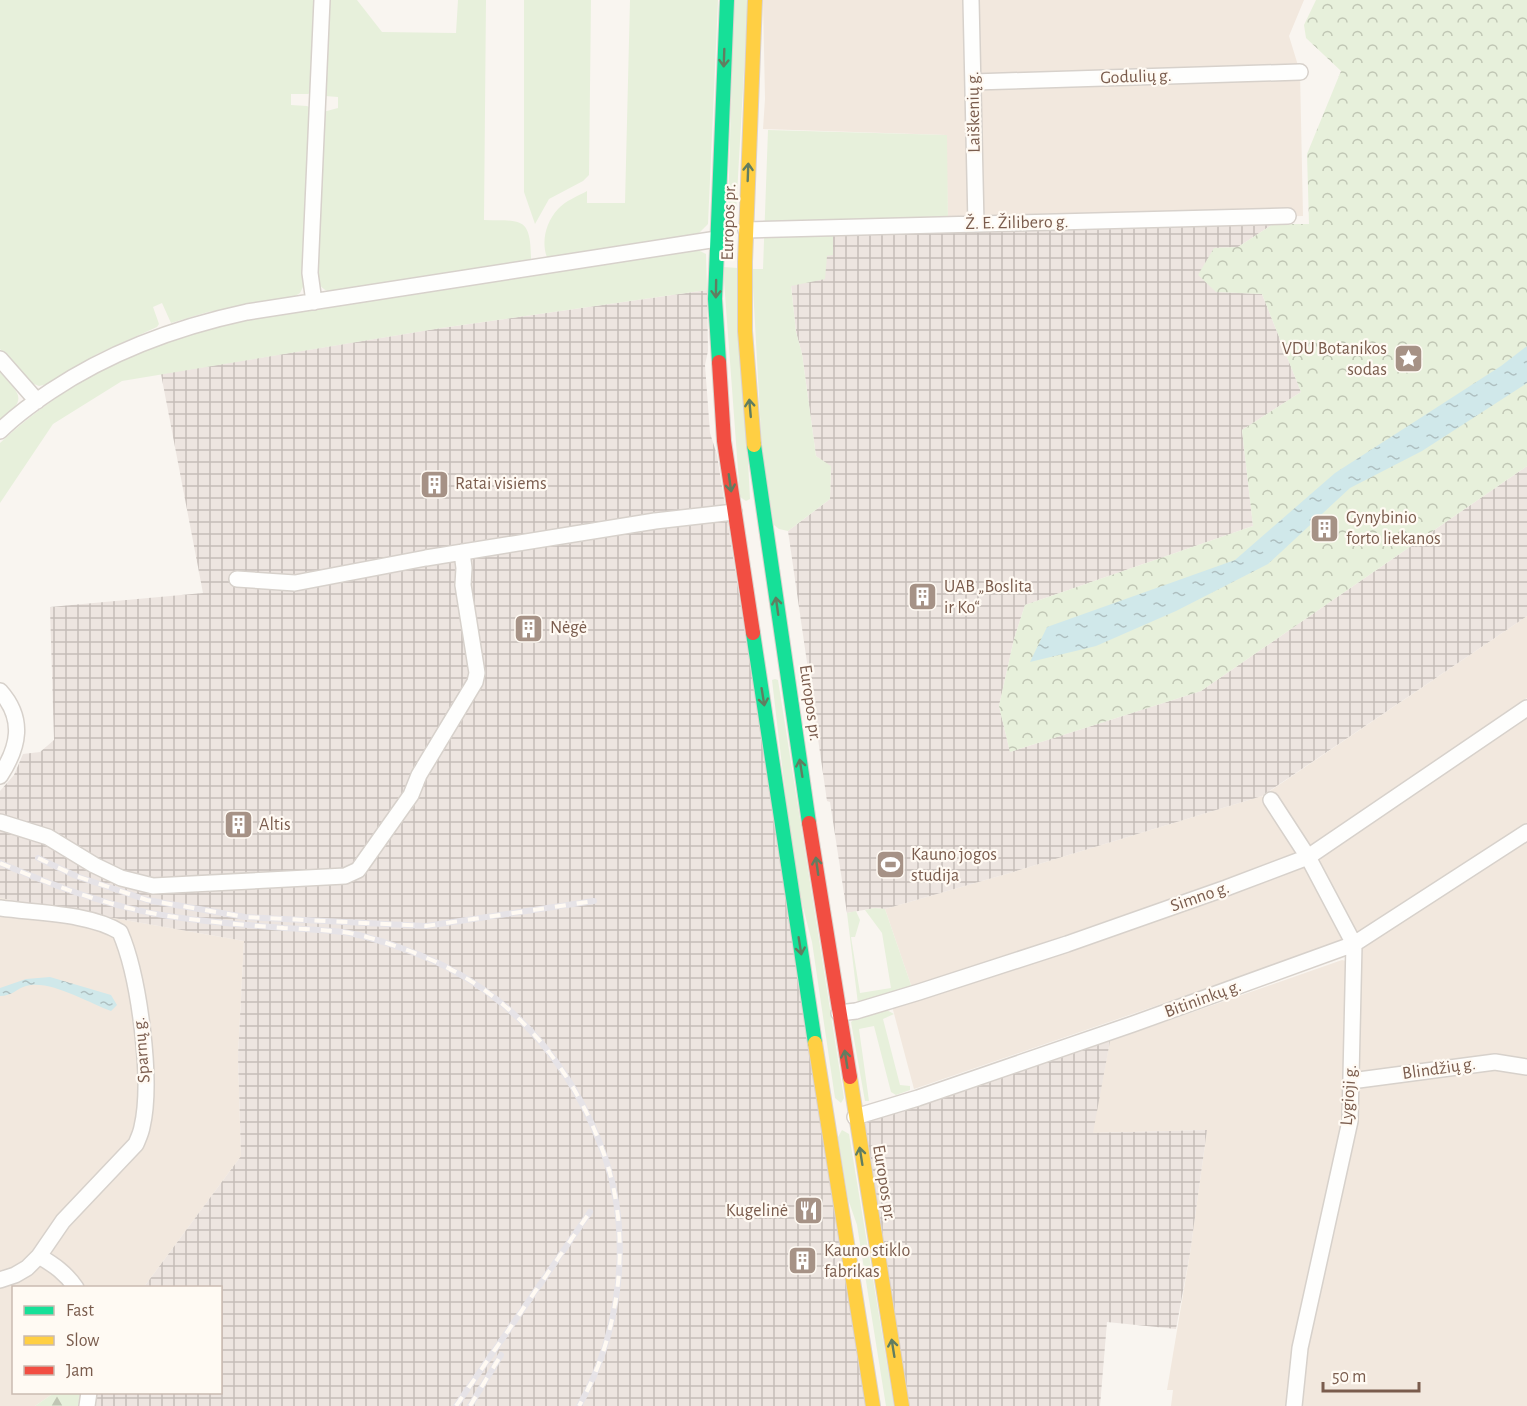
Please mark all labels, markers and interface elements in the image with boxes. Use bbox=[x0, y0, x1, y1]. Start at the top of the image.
one-way arrow bbox=[719, 48, 730, 68]
street label: Godulių g. bbox=[1100, 67, 1172, 87]
street label: Laiškenių g. bbox=[964, 71, 984, 153]
one-way arrow bbox=[743, 162, 754, 182]
street label: Europos pr. bbox=[719, 183, 739, 261]
street label: Ž. E. Žilibero g. bbox=[965, 210, 1069, 233]
one-way arrow bbox=[710, 279, 721, 299]
place label: VDU Botanikos sodas bbox=[1282, 340, 1387, 379]
place icon: VDU Botanikos sodas bbox=[1392, 343, 1424, 375]
one-way arrow bbox=[744, 398, 755, 418]
building icon: Ratai visiems bbox=[418, 468, 450, 500]
one-way arrow bbox=[725, 473, 736, 493]
place label: Ratai visiems bbox=[455, 475, 547, 493]
place label: Gynybinio forto liekanos bbox=[1346, 509, 1441, 548]
building icon: Gynybinio forto liekanos bbox=[1309, 512, 1341, 544]
place label: UAB „Boslita ir Ko“ bbox=[944, 578, 1032, 617]
building icon: UAB „Boslita ir Ko“ bbox=[907, 581, 939, 613]
one-way arrow bbox=[772, 596, 783, 616]
building icon: Nėgė bbox=[513, 612, 545, 644]
place label: Nėgė bbox=[550, 619, 587, 637]
street label: Europos pr. bbox=[796, 664, 824, 742]
one-way arrow bbox=[757, 687, 768, 706]
one-way arrow bbox=[795, 759, 806, 778]
building icon: Altis bbox=[222, 809, 254, 841]
place label: Altis bbox=[259, 816, 291, 834]
place label: Kauno jogos studija bbox=[911, 846, 997, 885]
sports icon: Kauno jogos studija bbox=[874, 849, 906, 881]
one-way arrow bbox=[811, 857, 822, 877]
street label: Simno g. bbox=[1168, 879, 1232, 915]
one-way arrow bbox=[795, 936, 806, 956]
street label: Bitininkų g. bbox=[1162, 977, 1244, 1021]
street label: Sparnų g. bbox=[130, 1016, 154, 1084]
one-way arrow bbox=[840, 1050, 851, 1070]
street label: Blindžių g. bbox=[1401, 1055, 1477, 1083]
street label: Lygioji g. bbox=[1338, 1064, 1360, 1126]
street label: Europos pr. bbox=[869, 1144, 899, 1222]
one-way arrow bbox=[855, 1146, 866, 1166]
restaurant icon: Kugelinė bbox=[793, 1195, 825, 1227]
place label: Kugelinė bbox=[726, 1202, 788, 1220]
place label: Kauno stiklo fabrikas bbox=[824, 1242, 910, 1281]
building icon: Kauno stiklo fabrikas bbox=[787, 1245, 819, 1277]
legend bbox=[12, 1286, 222, 1394]
text: Fast bbox=[66, 1302, 94, 1320]
text: Slow bbox=[66, 1332, 99, 1350]
one-way arrow bbox=[887, 1339, 898, 1359]
scale bar bbox=[1323, 1355, 1419, 1393]
text: Jam bbox=[66, 1362, 94, 1380]
text: 50 m bbox=[1332, 1368, 1366, 1386]

